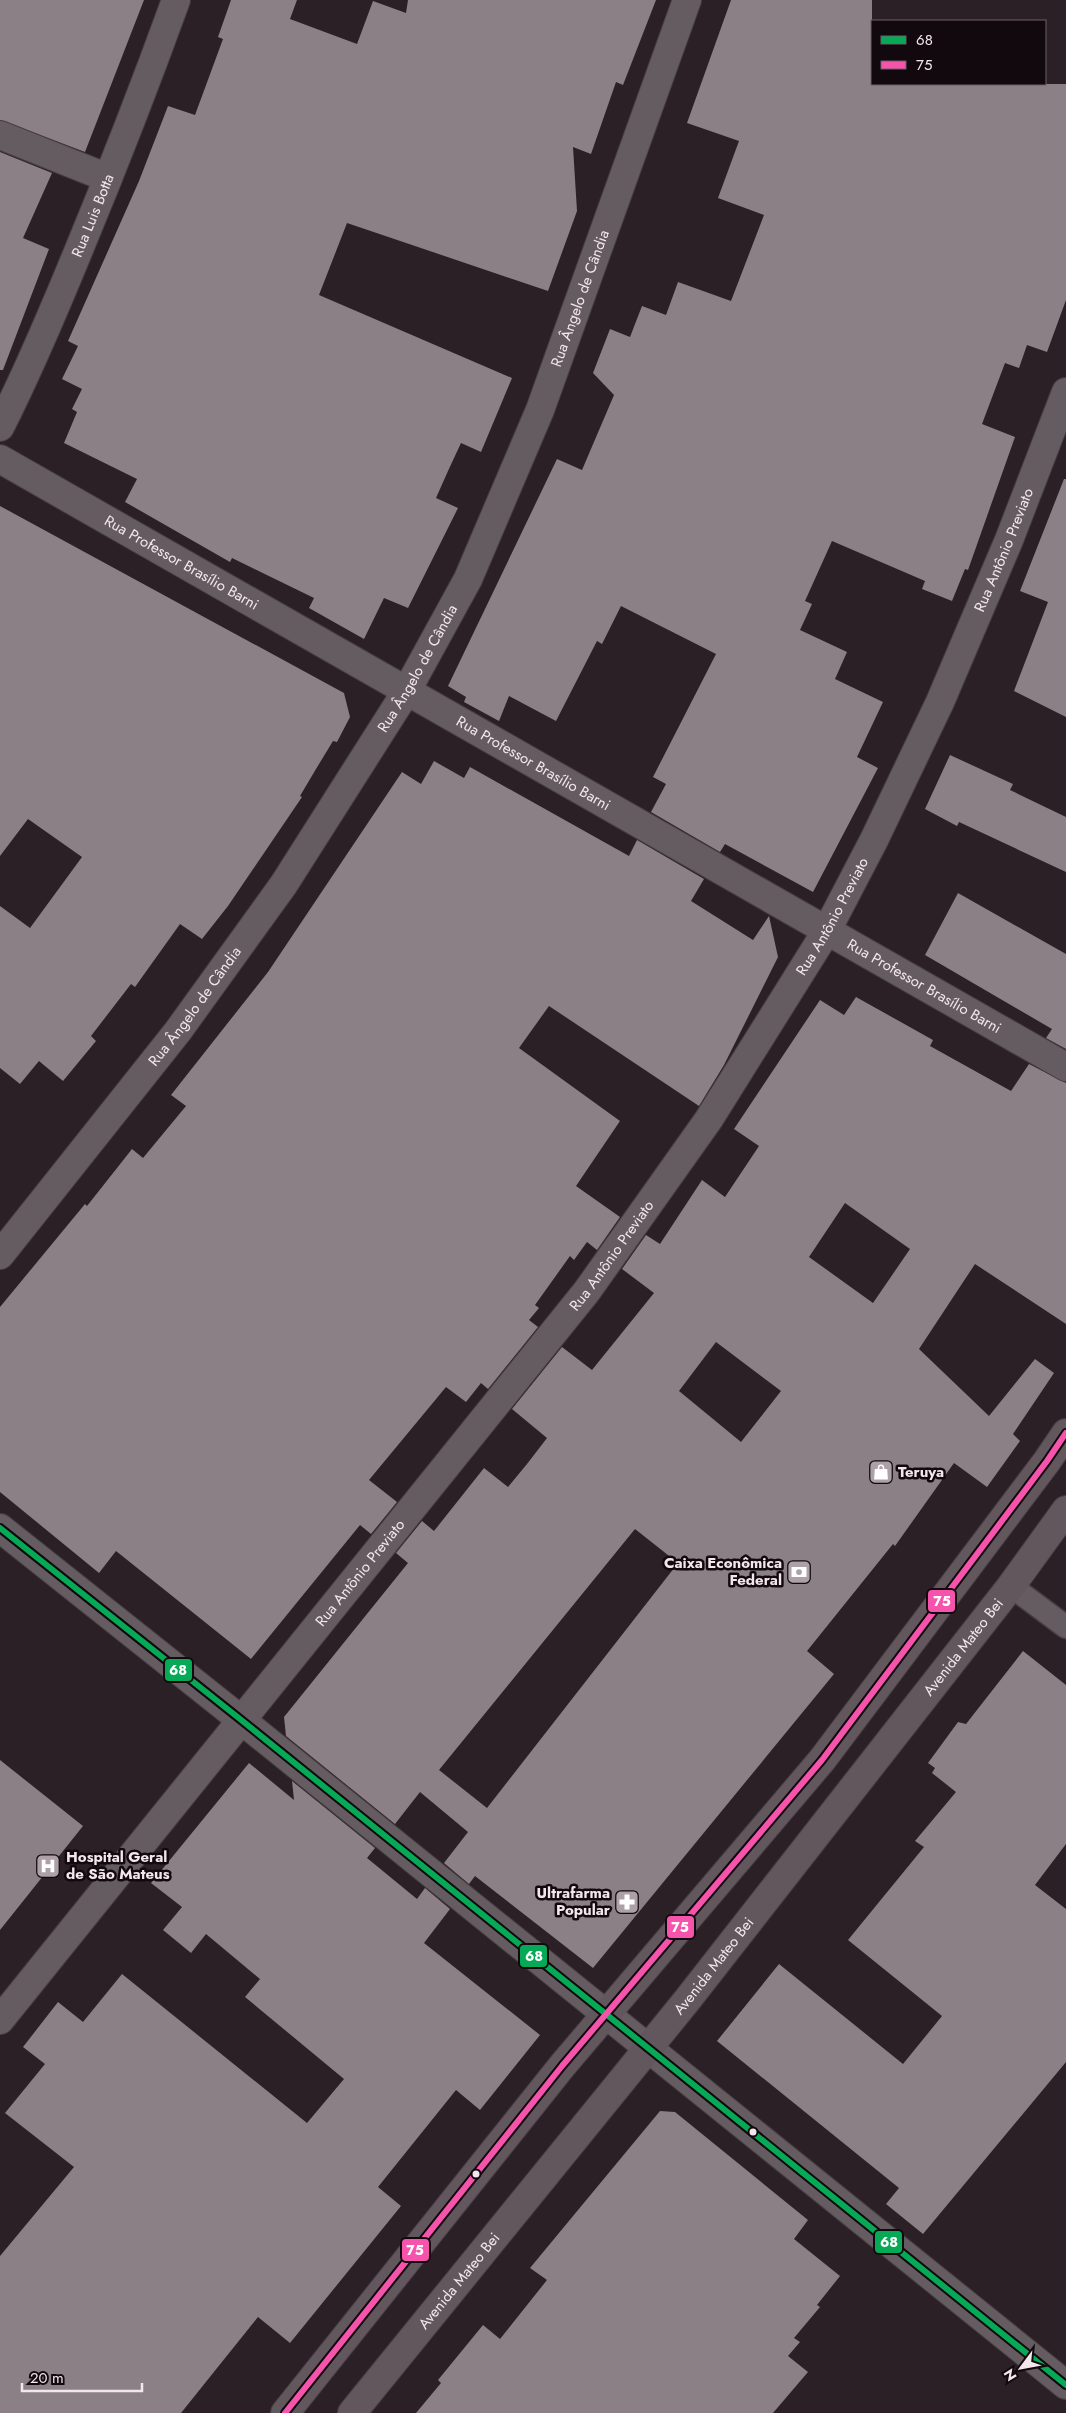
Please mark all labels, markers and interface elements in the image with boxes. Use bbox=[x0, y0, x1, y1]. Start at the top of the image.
legend bbox=[871, 20, 1046, 85]
text: 68 bbox=[916, 29, 933, 51]
text: 75 bbox=[916, 54, 932, 76]
street label: Rua Luis Botta bbox=[66, 171, 120, 260]
street label: Rua Ângelo de Cândia bbox=[545, 227, 615, 370]
street label: Rua Antônio Previato bbox=[969, 485, 1039, 615]
street label: Rua Professor Brasílio Barni bbox=[100, 510, 263, 615]
street label: Rua Ângelo de Cândia bbox=[372, 601, 463, 737]
street label: Rua Professor Brasílio Barni bbox=[452, 710, 615, 816]
street label: Rua Antônio Previato bbox=[790, 854, 874, 980]
street label: Rua Professor Brasílio Barni bbox=[843, 933, 1005, 1039]
street label: Rua Ângelo de Cândia bbox=[143, 942, 247, 1071]
street label: Rua Antônio Previato bbox=[564, 1196, 659, 1316]
shop icon: Teruya bbox=[868, 1459, 894, 1485]
place label: Teruya bbox=[898, 1461, 944, 1483]
street label: Rua Antônio Previato bbox=[310, 1515, 410, 1631]
place label: Caixa Econômica Federal bbox=[664, 1552, 782, 1591]
bank icon: Caixa Econômica Federal bbox=[786, 1559, 812, 1585]
line badge: 75 bbox=[927, 1589, 956, 1613]
text: 75 bbox=[933, 1591, 951, 1611]
street label: Avenida Mateo Bei bbox=[918, 1593, 1009, 1701]
line badge: 68 bbox=[164, 1658, 193, 1682]
text: 68 bbox=[169, 1660, 187, 1680]
place label: Hospital Geral de São Mateus bbox=[66, 1846, 170, 1885]
hospital icon: Hospital Geral de São Mateus bbox=[35, 1853, 61, 1879]
place label: Ultrafarma Popular bbox=[537, 1882, 611, 1921]
pharmacy icon: Ultrafarma Popular bbox=[614, 1889, 640, 1915]
street label: Avenida Mateo Bei bbox=[668, 1912, 759, 2020]
line badge: 75 bbox=[666, 1915, 695, 1939]
text: 75 bbox=[671, 1917, 689, 1937]
line badge: 68 bbox=[519, 1944, 548, 1968]
text: 68 bbox=[525, 1946, 543, 1966]
unlabelled marker bbox=[748, 2127, 758, 2137]
unlabelled marker bbox=[471, 2169, 481, 2179]
street label: Avenida Mateo Bei bbox=[413, 2228, 505, 2334]
line badge: 68 bbox=[874, 2230, 903, 2254]
text: 68 bbox=[880, 2232, 898, 2252]
line badge: 75 bbox=[401, 2238, 430, 2262]
text: 75 bbox=[406, 2240, 424, 2260]
north arrow bbox=[996, 2343, 1046, 2393]
scale bar bbox=[22, 2360, 142, 2392]
text: N bbox=[999, 2365, 1021, 2385]
text: 20 m bbox=[30, 2367, 64, 2389]

